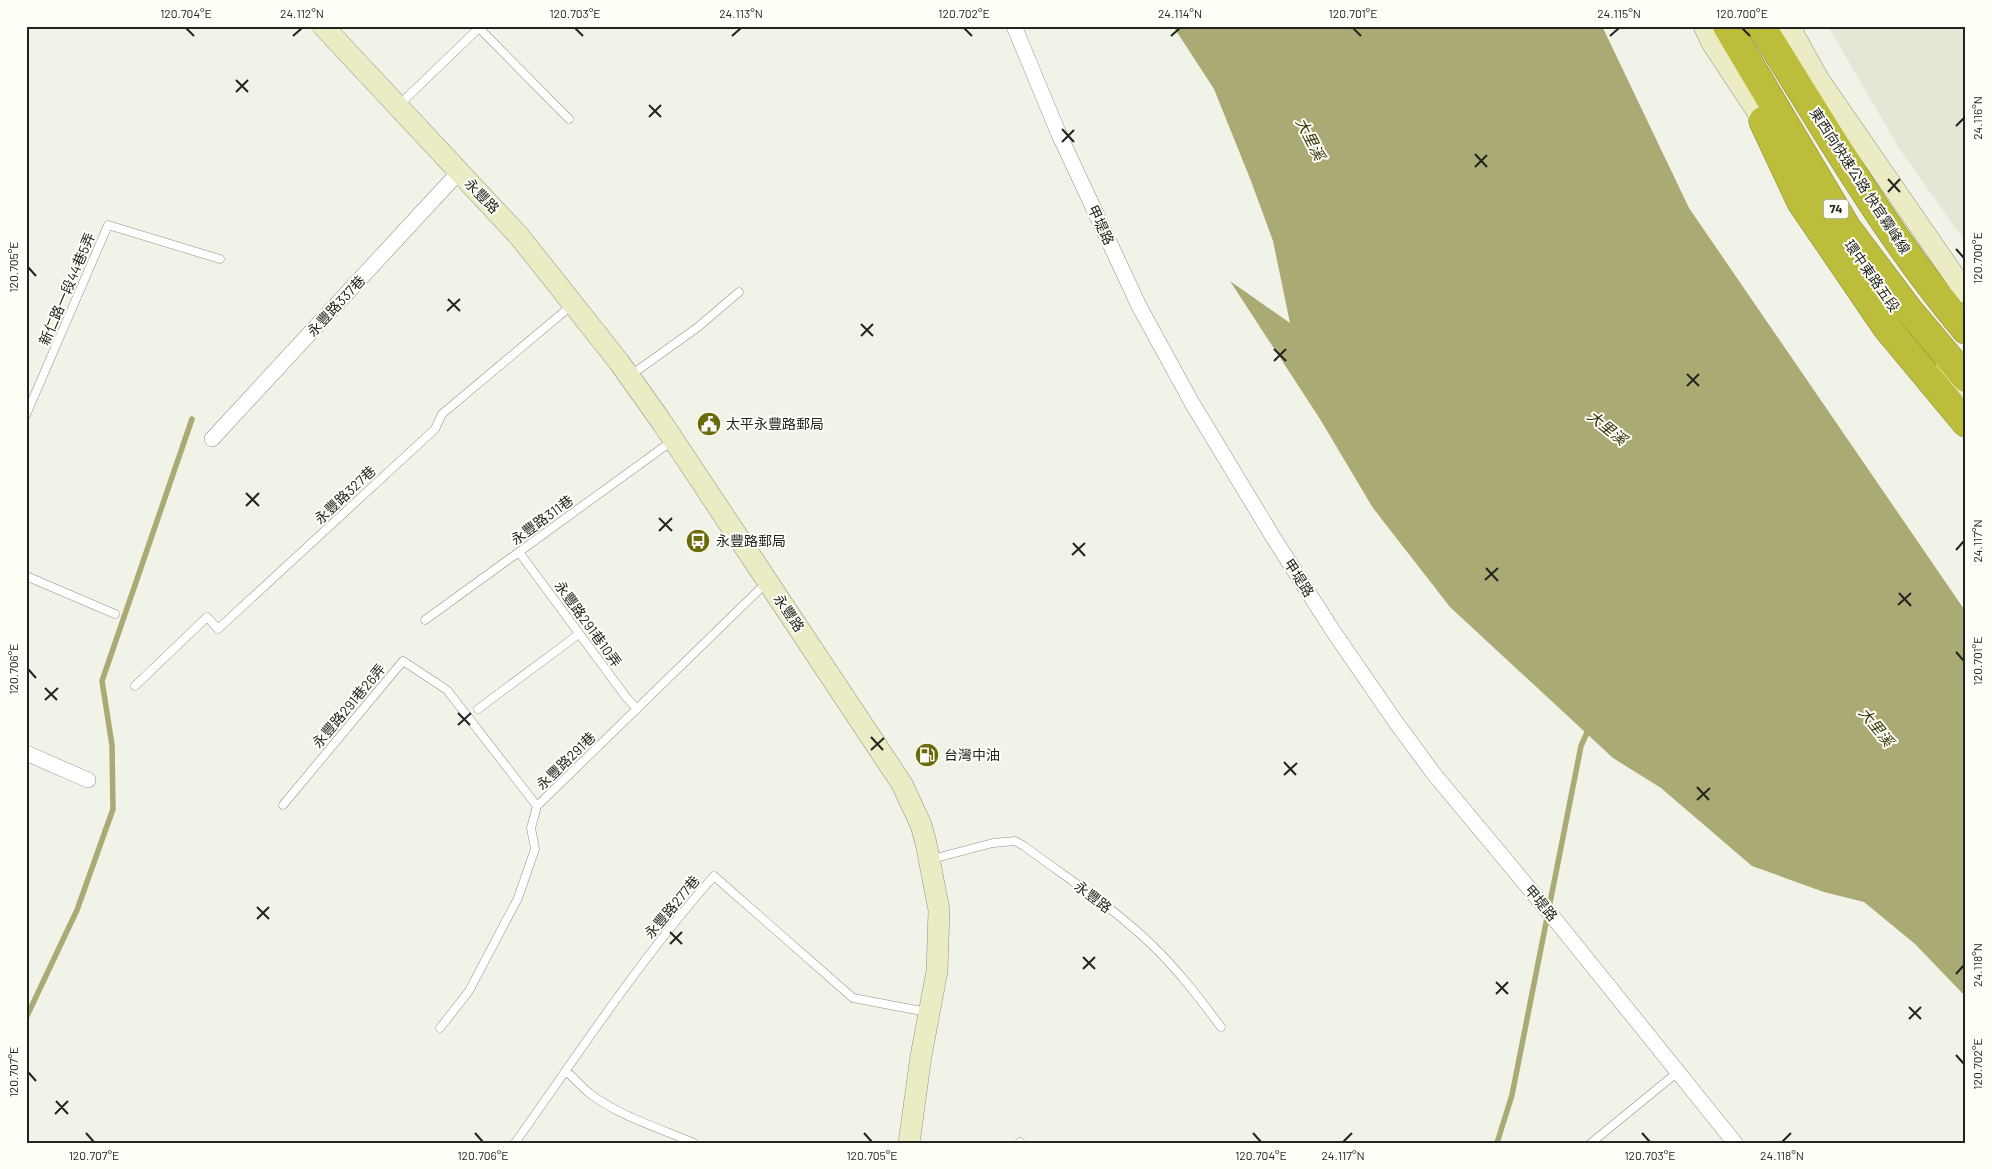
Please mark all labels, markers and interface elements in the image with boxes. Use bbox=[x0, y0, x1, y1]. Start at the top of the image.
text: 120.704°E bbox=[160, 6, 212, 20]
text: 24.112°N bbox=[280, 6, 324, 20]
text: 120.703°E bbox=[549, 6, 601, 20]
text: 24.113°N bbox=[719, 6, 763, 20]
text: 120.702°E bbox=[938, 6, 990, 20]
text: 24.114°N bbox=[1158, 6, 1202, 20]
text: 120.701°E bbox=[1329, 6, 1377, 20]
text: 24.115°N bbox=[1597, 6, 1641, 20]
text: 120.700°E bbox=[1716, 6, 1768, 20]
text: 24.116°N bbox=[1970, 96, 1984, 140]
street label: 東西向快速公路 快官霧峰線 bbox=[1807, 104, 1914, 257]
water label: 大里溪 bbox=[1293, 114, 1330, 164]
street label: 永豐路 bbox=[462, 175, 503, 217]
road number: 74 bbox=[1824, 200, 1848, 218]
street label: 甲堤路 bbox=[1085, 202, 1118, 247]
street label: 新仁路一段44巷5弄 bbox=[35, 230, 98, 348]
text: 120.700°E bbox=[1970, 232, 1984, 284]
street label: 環中東路五段 bbox=[1841, 236, 1903, 315]
text: 120.705°E bbox=[6, 241, 20, 293]
street label: 永豐路337巷 bbox=[303, 272, 368, 340]
water label: 大里溪 bbox=[1584, 406, 1632, 450]
public building icon: 太平永豐路郵局 bbox=[696, 411, 722, 437]
place label: 太平永豐路郵局 bbox=[726, 415, 824, 432]
street label: 永豐路327巷 bbox=[311, 462, 379, 527]
street label: 永豐路311巷 bbox=[507, 491, 576, 548]
text: 24.117°N bbox=[1970, 519, 1984, 563]
bus stop icon: 永豐路郵局 bbox=[685, 528, 711, 554]
place label: 永豐路郵局 bbox=[716, 532, 786, 549]
street label: 甲堤路 bbox=[1281, 555, 1318, 600]
street label: 永豐路291巷10弄 bbox=[551, 577, 625, 670]
street label: 永豐路 bbox=[771, 591, 808, 635]
text: 120.701°E bbox=[1970, 637, 1984, 685]
text: 120.706°E bbox=[6, 643, 20, 695]
street label: 永豐路291巷26弄 bbox=[309, 660, 389, 751]
water label: 大里溪 bbox=[1856, 703, 1899, 751]
street label: 永豐路291巷 bbox=[533, 728, 599, 793]
fuel station icon: 台灣中油 bbox=[914, 742, 940, 768]
place label: 台灣中油 bbox=[944, 746, 1000, 763]
street label: 永豐路277巷 bbox=[640, 872, 703, 942]
street label: 永豐路 bbox=[1071, 877, 1115, 916]
street label: 甲堤路 bbox=[1521, 881, 1561, 924]
text: 24.118°N bbox=[1970, 943, 1984, 987]
text: 120.702°E bbox=[1970, 1038, 1984, 1090]
text: 120.707°E bbox=[6, 1047, 20, 1097]
text: 120.707°E bbox=[69, 1148, 119, 1162]
text: 120.706°E bbox=[457, 1148, 509, 1162]
text: 120.705°E bbox=[846, 1148, 898, 1162]
text: 120.704°E bbox=[1235, 1148, 1287, 1162]
text: 24.117°N bbox=[1321, 1148, 1365, 1162]
text: 120.703°E bbox=[1624, 1148, 1676, 1162]
text: 24.118°N bbox=[1760, 1148, 1804, 1162]

